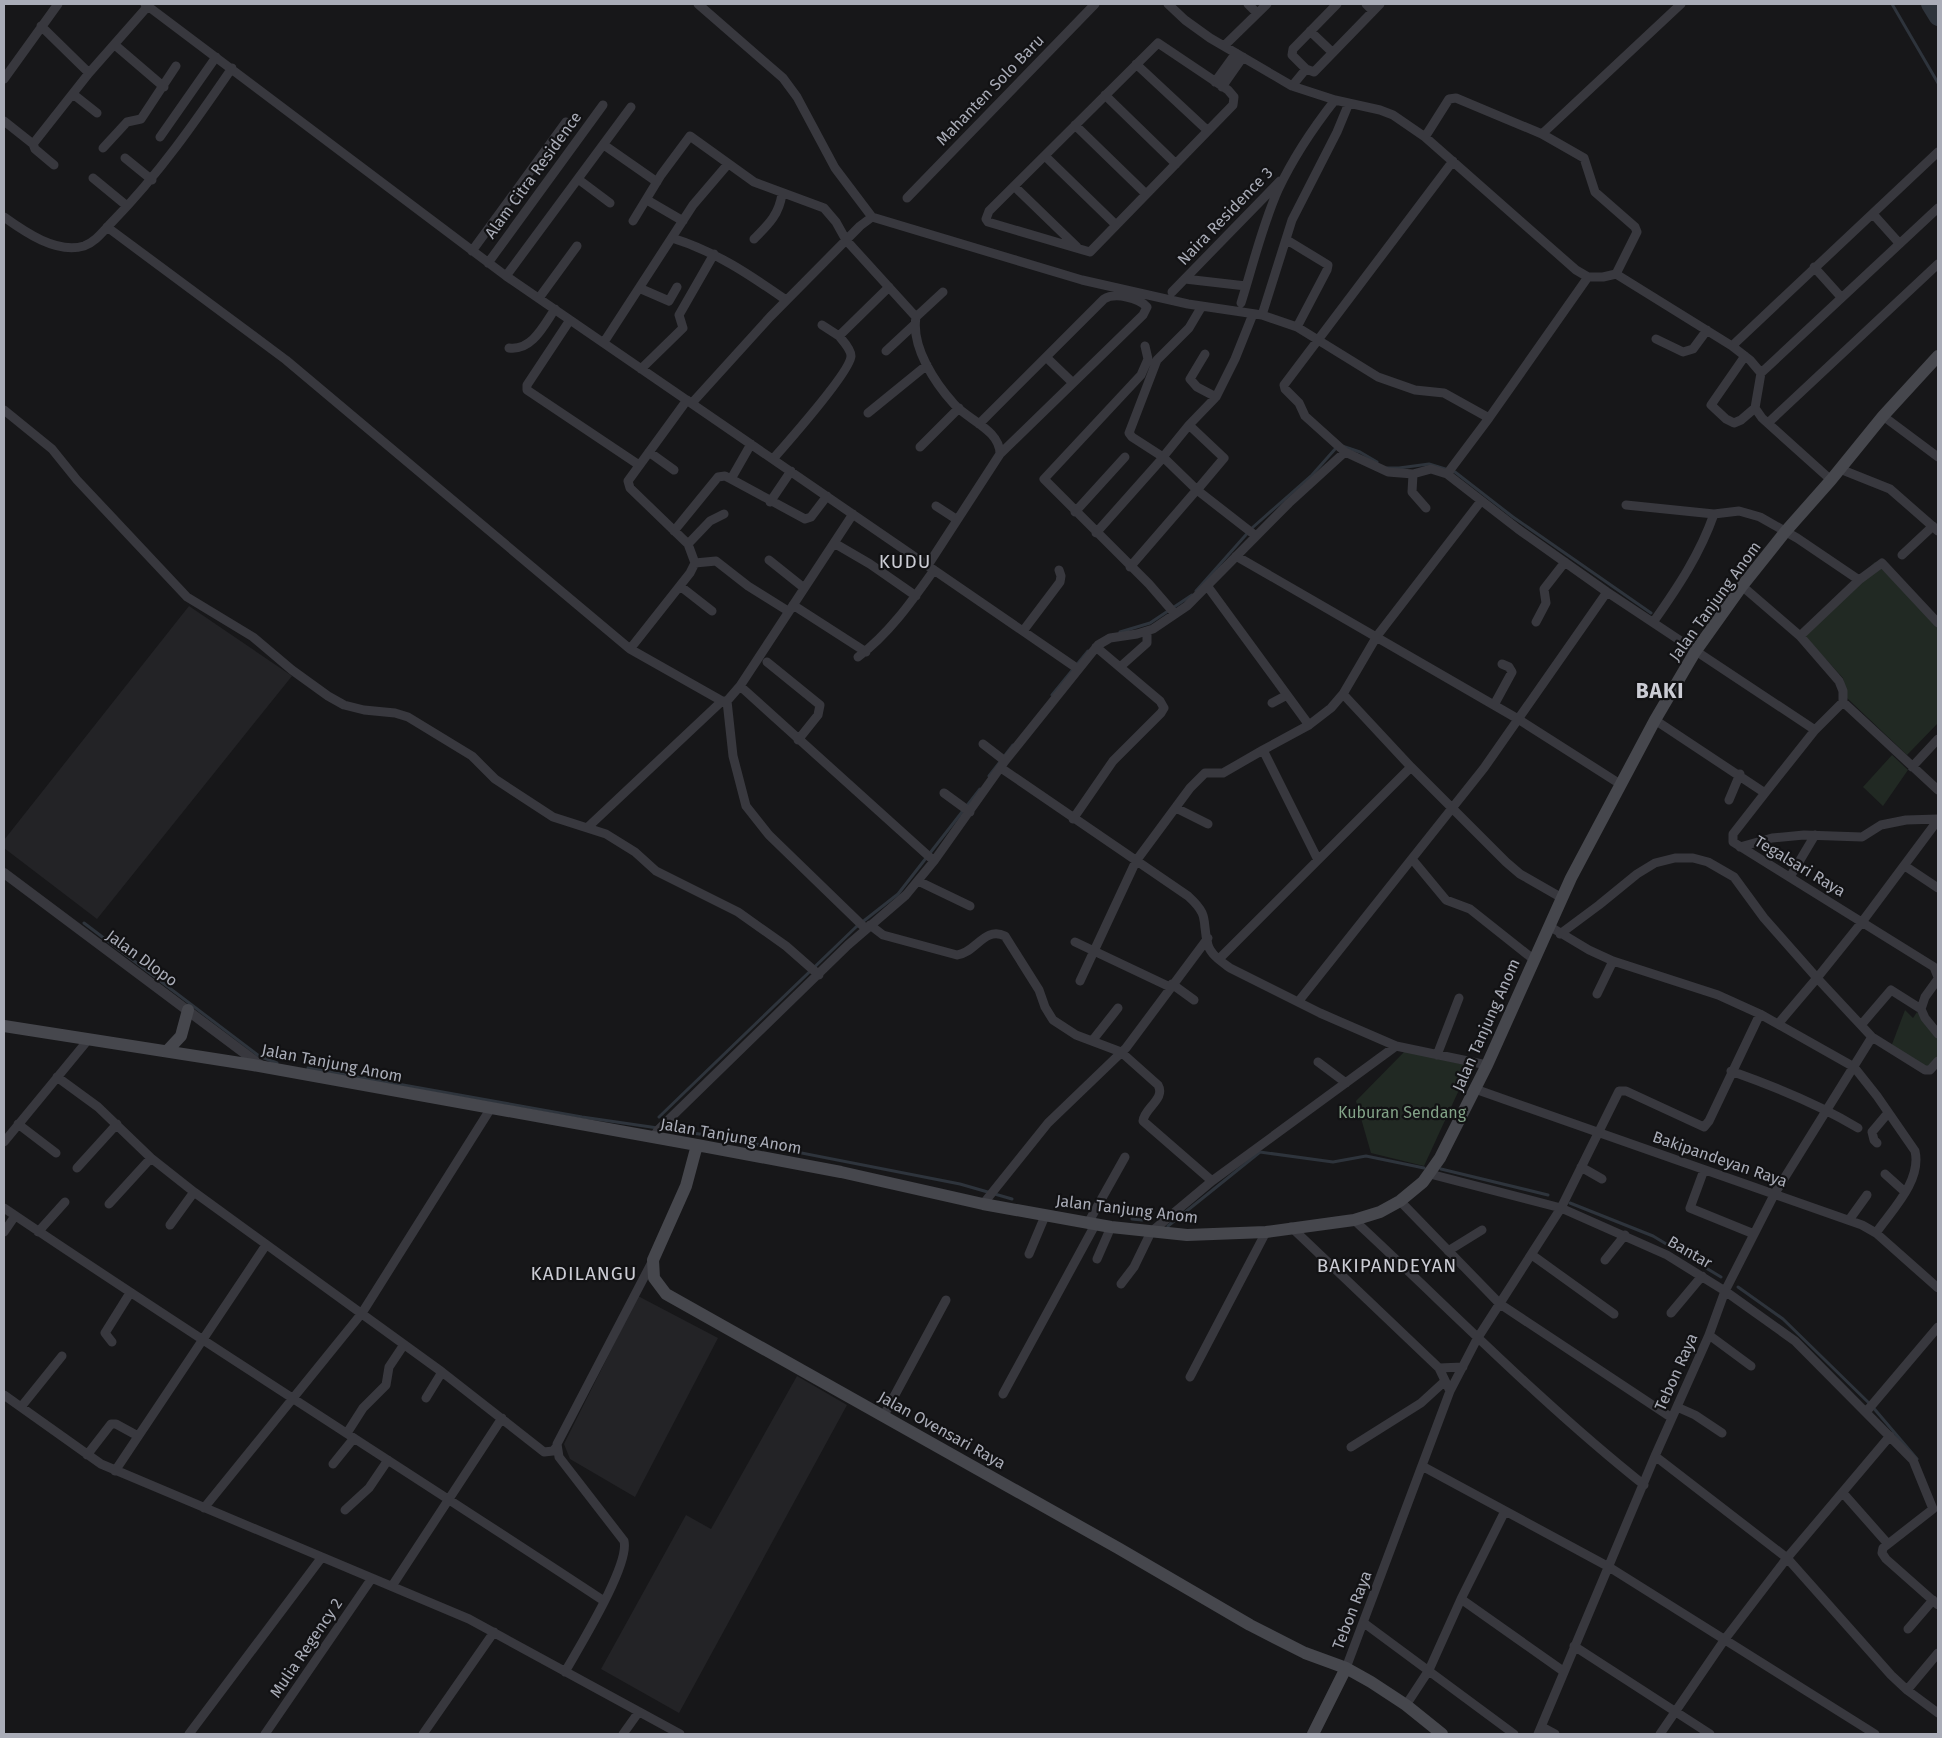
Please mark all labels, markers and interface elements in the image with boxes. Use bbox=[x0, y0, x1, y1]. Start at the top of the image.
street label: Mahanten Solo Baru bbox=[932, 31, 1048, 149]
street label: Alam Citra Residence bbox=[481, 108, 585, 242]
street label: Naira Residence 3 bbox=[1173, 163, 1277, 269]
street label: Jalan Tanjung Anom bbox=[1665, 537, 1765, 665]
district label: KUDU bbox=[879, 550, 931, 573]
district label: BAKI bbox=[1636, 678, 1684, 704]
street label: Tegalsari Raya bbox=[1751, 831, 1849, 901]
street label: Jalan Dlopo bbox=[103, 926, 181, 990]
street label: Jalan Tanjung Anom bbox=[1448, 956, 1524, 1094]
street label: Jalan Tanjung Anom bbox=[260, 1040, 404, 1086]
park label: Kuburan Sendang bbox=[1338, 1103, 1467, 1122]
street label: Jalan Tanjung Anom bbox=[659, 1114, 803, 1158]
street label: Bakipandeyan Raya bbox=[1650, 1127, 1790, 1191]
street label: Jalan Tanjung Anom bbox=[1055, 1191, 1199, 1227]
street label: Bantar bbox=[1664, 1232, 1716, 1273]
district label: BAKIPANDEYAN bbox=[1317, 1254, 1457, 1277]
district label: KADILANGU bbox=[531, 1262, 637, 1285]
street label: Tebon Raya bbox=[1650, 1330, 1702, 1414]
street label: Jalan Ovensari Raya bbox=[875, 1387, 1009, 1473]
street label: Tebon Raya bbox=[1328, 1568, 1376, 1652]
street label: Mulia Regency 2 bbox=[266, 1595, 346, 1701]

